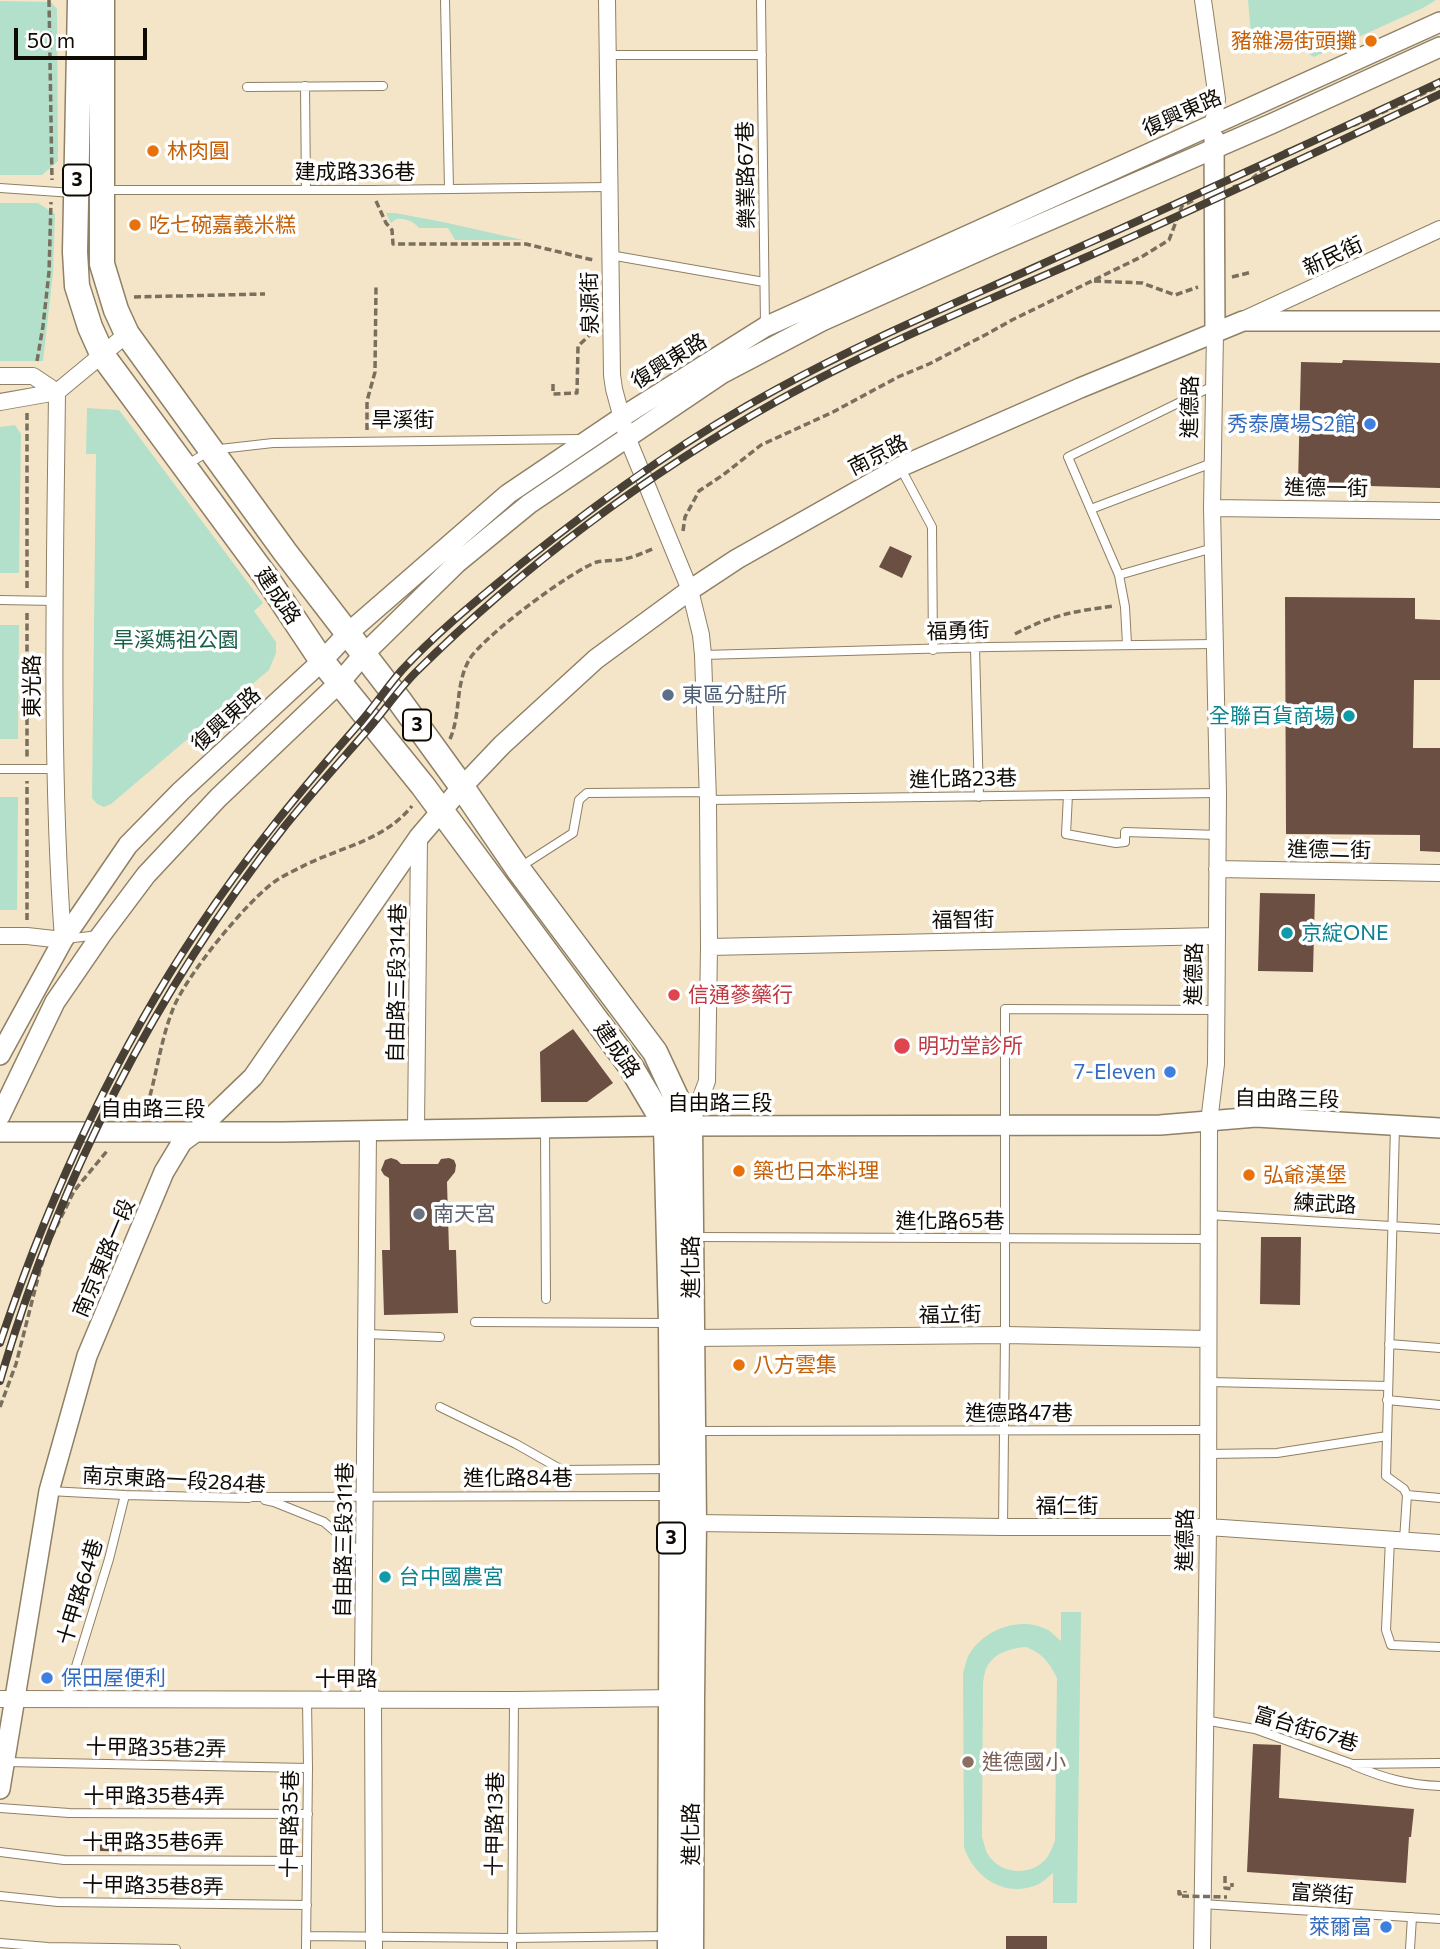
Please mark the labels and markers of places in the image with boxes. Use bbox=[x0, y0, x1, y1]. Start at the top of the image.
place label: 豬雜湯街頭攤 bbox=[1231, 28, 1357, 54]
marker: 豬雜湯街頭攤 bbox=[1363, 33, 1379, 49]
place label: 林肉圓 bbox=[167, 138, 230, 164]
marker: 林肉圓 bbox=[145, 143, 161, 159]
place label: 吃七碗嘉義米糕 bbox=[149, 212, 296, 238]
marker: 吃七碗嘉義米糕 bbox=[127, 217, 143, 233]
place label: 秀泰廣場S2館 bbox=[1227, 411, 1356, 437]
marker: 秀泰廣場S2館 bbox=[1362, 416, 1378, 432]
place label: 東區分駐所 bbox=[682, 682, 787, 708]
marker: 東區分駐所 bbox=[660, 687, 676, 703]
place label: 全聯百貨商場 bbox=[1209, 703, 1335, 729]
marker: 全聯百貨商場 bbox=[1341, 708, 1357, 724]
place label: 京綻ONE bbox=[1301, 920, 1388, 946]
marker: 京綻ONE bbox=[1279, 925, 1295, 941]
place label: 信通蔘藥行 bbox=[688, 982, 793, 1008]
marker: 信通蔘藥行 bbox=[666, 987, 682, 1003]
place label: 明功堂診所 bbox=[918, 1033, 1023, 1059]
marker: 明功堂診所 bbox=[892, 1036, 912, 1056]
place label: 7-Eleven bbox=[1074, 1059, 1156, 1085]
marker: 7-Eleven bbox=[1162, 1064, 1178, 1080]
place label: 築也日本料理 bbox=[753, 1158, 879, 1184]
place label: 弘爺漢堡 bbox=[1263, 1162, 1347, 1188]
marker: 築也日本料理 bbox=[731, 1163, 747, 1179]
marker: 弘爺漢堡 bbox=[1241, 1167, 1257, 1183]
place label: 南天宮 bbox=[433, 1201, 496, 1227]
marker: 南天宮 bbox=[411, 1206, 427, 1222]
place label: 八方雲集 bbox=[753, 1352, 837, 1378]
marker: 八方雲集 bbox=[731, 1357, 747, 1373]
place label: 台中國農宮 bbox=[399, 1564, 504, 1590]
marker: 台中國農宮 bbox=[377, 1569, 393, 1585]
place label: 保田屋便利 bbox=[61, 1665, 166, 1691]
marker: 保田屋便利 bbox=[39, 1670, 55, 1686]
place label: 進德國小 bbox=[982, 1749, 1066, 1775]
marker: 進德國小 bbox=[960, 1754, 976, 1770]
place label: 萊爾富 bbox=[1309, 1914, 1372, 1940]
marker: 萊爾富 bbox=[1378, 1919, 1394, 1935]

